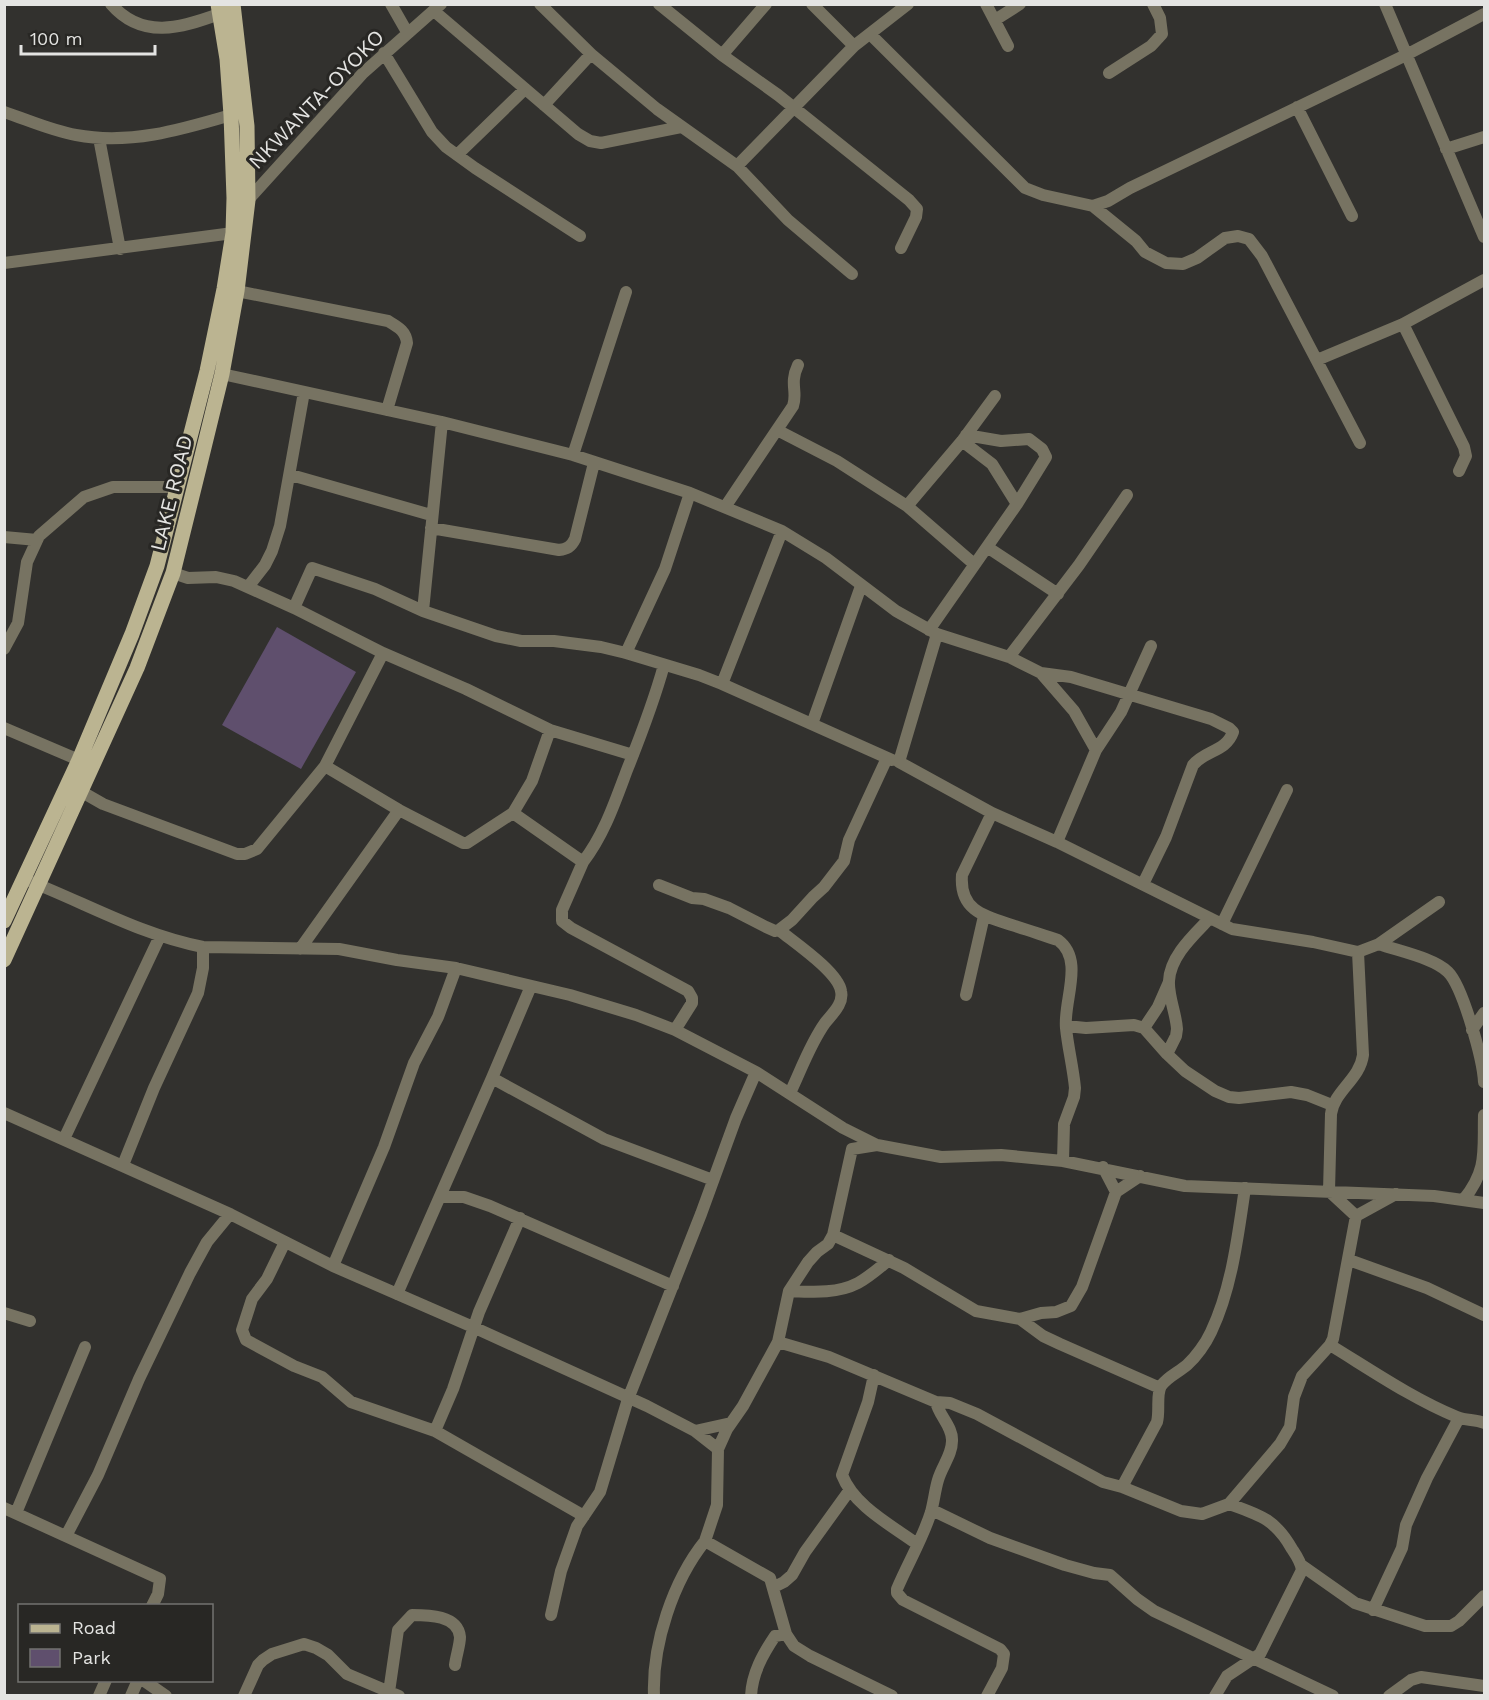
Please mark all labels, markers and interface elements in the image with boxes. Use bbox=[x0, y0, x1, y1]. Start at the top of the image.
scale bar bbox=[21, 18, 154, 56]
street label: NKWANTA-OYOKO bbox=[243, 24, 389, 174]
text: 100 m bbox=[30, 28, 83, 49]
street label: LAKE ROAD bbox=[144, 432, 198, 554]
legend bbox=[18, 1604, 213, 1682]
text: Road bbox=[72, 1617, 116, 1638]
text: Park bbox=[72, 1647, 111, 1668]

